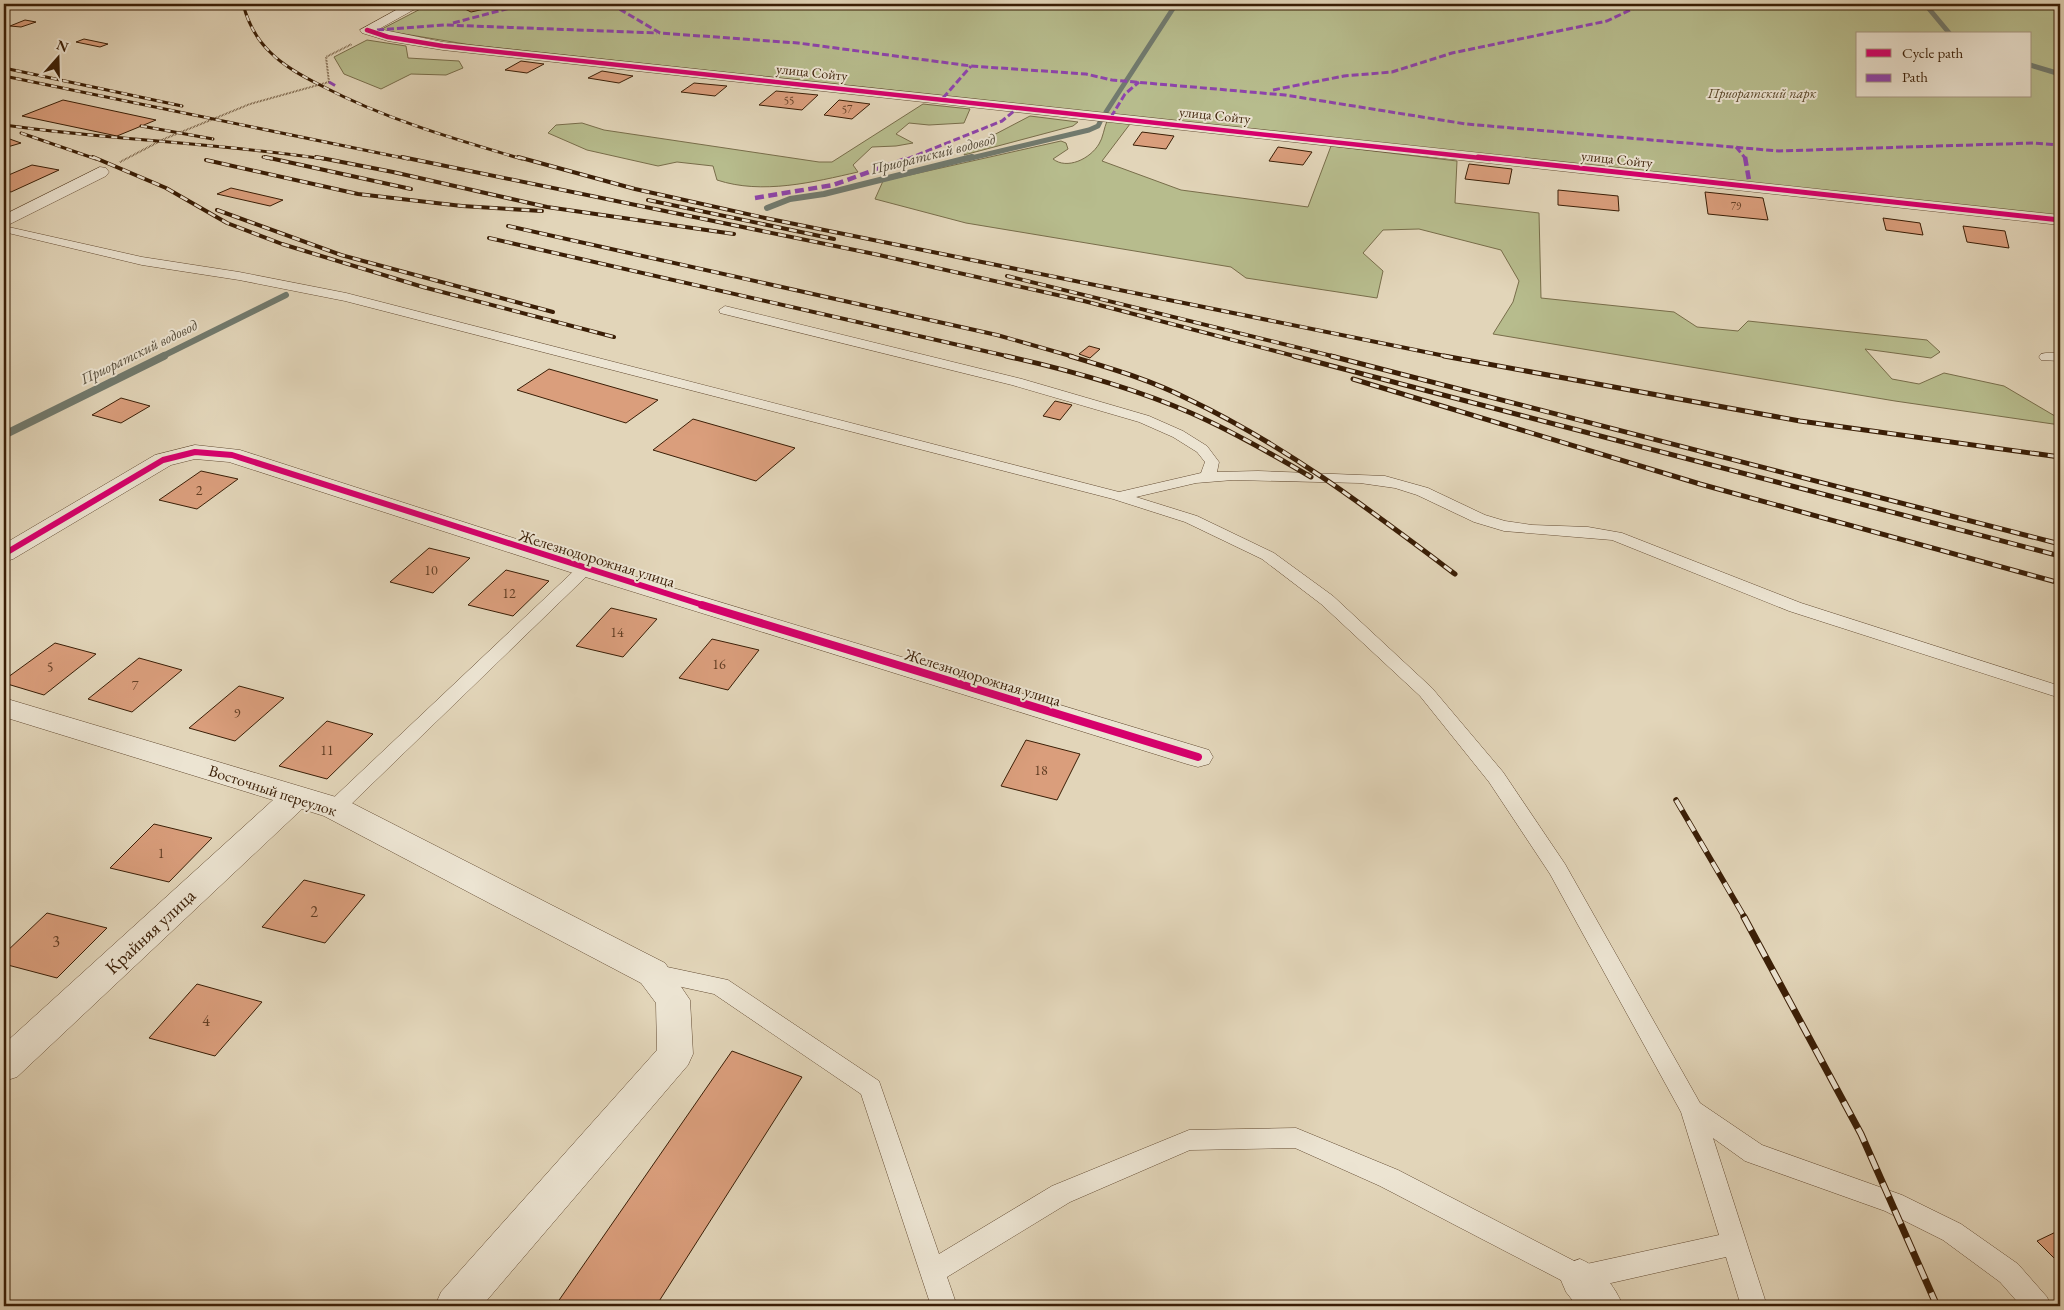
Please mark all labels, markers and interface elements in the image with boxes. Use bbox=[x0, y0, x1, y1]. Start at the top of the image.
north arrow bbox=[32, 32, 82, 82]
legend bbox=[1856, 32, 2032, 98]
text: N bbox=[54, 35, 71, 56]
text: Cycle path bbox=[1902, 43, 1964, 62]
street label: улица Сойту bbox=[775, 59, 849, 85]
text: Path bbox=[1902, 67, 1928, 86]
park label: Приоратский парк bbox=[1707, 84, 1817, 102]
house number: 55 bbox=[784, 93, 794, 107]
house number: 57 bbox=[842, 102, 853, 116]
street label: улица Сойту bbox=[1178, 102, 1252, 128]
water label: Приоратский водовод bbox=[868, 129, 997, 178]
street label: улица Сойту bbox=[1580, 146, 1654, 172]
house number: 79 bbox=[1731, 199, 1742, 213]
water label: Приоратский водовод bbox=[76, 315, 200, 389]
house number: 2 bbox=[196, 481, 203, 499]
street label: Железнодорожная улица bbox=[515, 524, 678, 592]
house number: 10 bbox=[424, 561, 438, 579]
house number: 12 bbox=[502, 584, 516, 602]
house number: 14 bbox=[610, 623, 624, 641]
street label: Железнодорожная улица bbox=[901, 643, 1064, 711]
house number: 16 bbox=[712, 655, 726, 673]
house number: 5 bbox=[47, 658, 53, 676]
house number: 7 bbox=[132, 676, 139, 694]
house number: 9 bbox=[234, 704, 241, 722]
house number: 11 bbox=[320, 741, 334, 759]
street label: Восточный переулок bbox=[206, 760, 340, 821]
house number: 18 bbox=[1034, 761, 1048, 779]
house number: 1 bbox=[158, 844, 164, 862]
street label: Крайняя улица bbox=[100, 883, 201, 980]
house number: 2 bbox=[310, 901, 318, 922]
house number: 3 bbox=[52, 931, 60, 952]
house number: 4 bbox=[202, 1010, 210, 1031]

